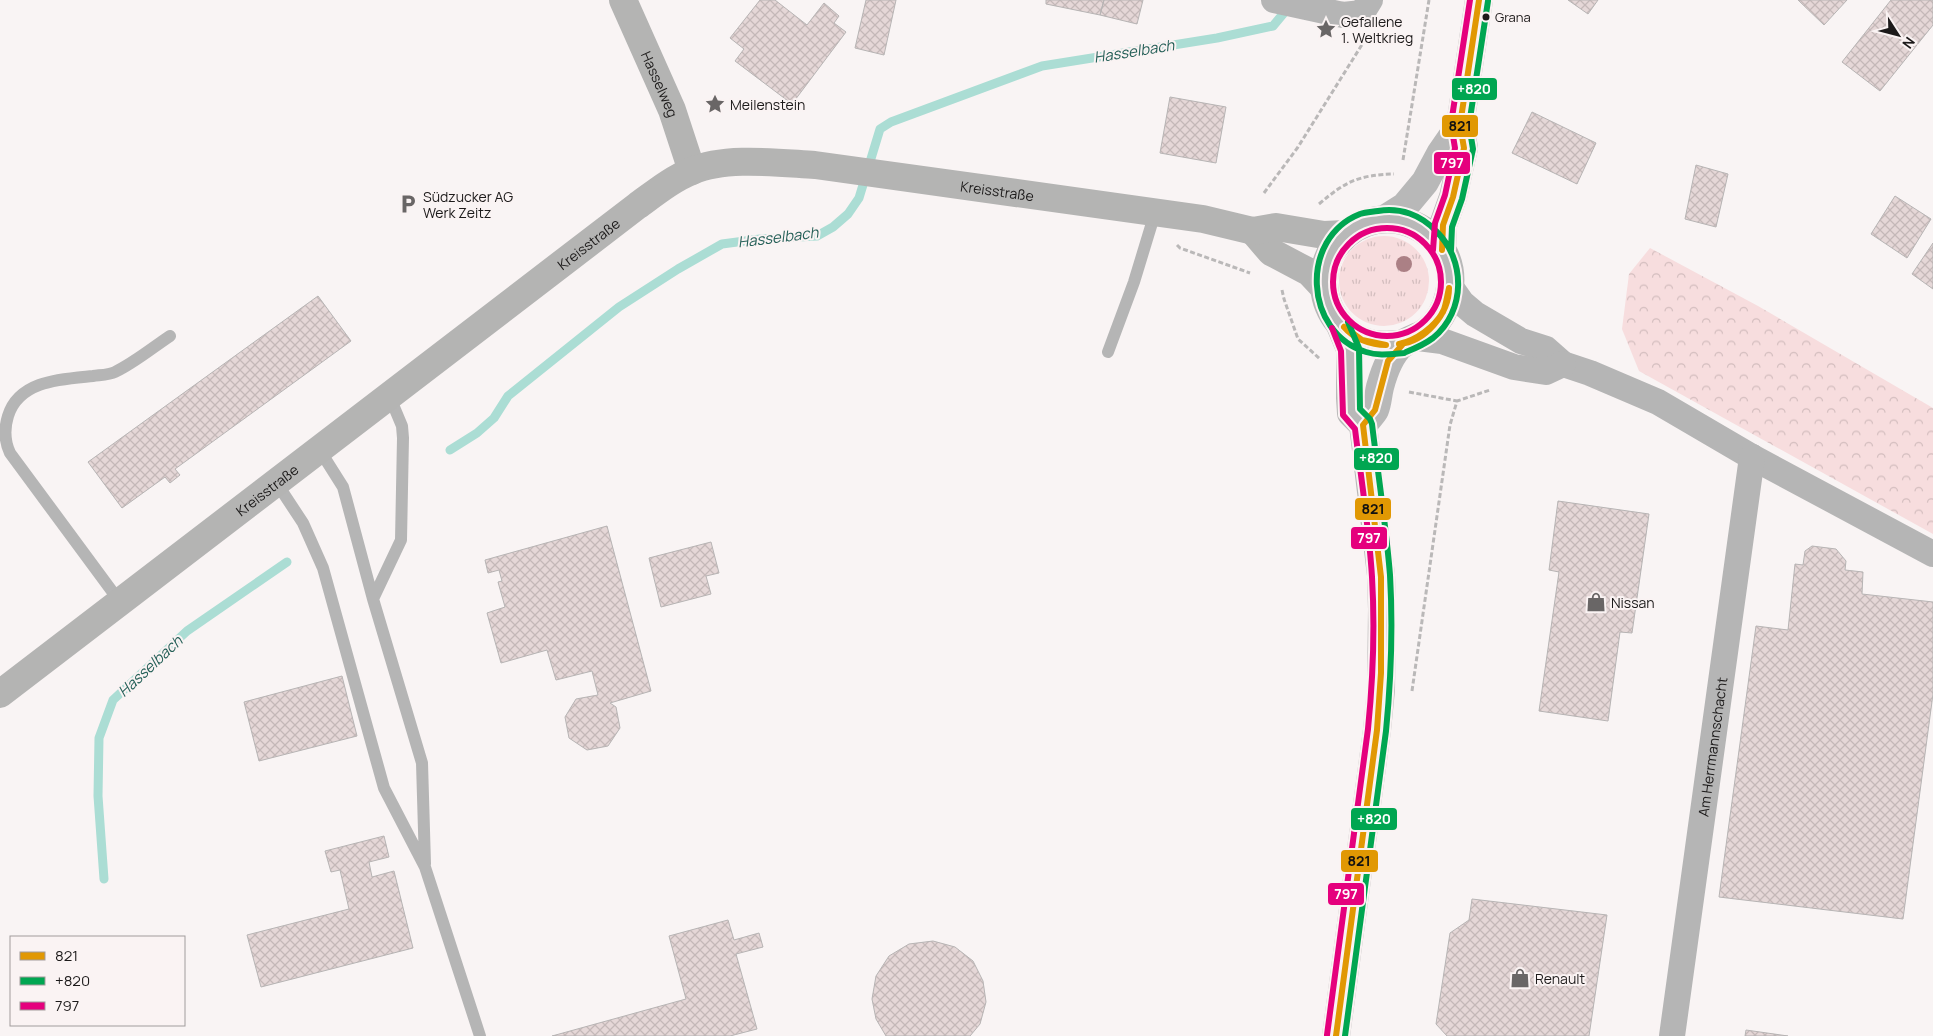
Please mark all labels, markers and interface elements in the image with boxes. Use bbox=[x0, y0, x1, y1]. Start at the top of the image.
place label: Grana bbox=[1495, 8, 1531, 26]
north arrow bbox=[1873, 10, 1923, 60]
place label: Gefallene 1. Weltkrieg bbox=[1341, 12, 1413, 47]
marker: Grana bbox=[1481, 12, 1491, 22]
place icon: Gefallene 1. Weltkrieg bbox=[1315, 18, 1337, 40]
text: N bbox=[1898, 33, 1920, 53]
water label: Hasselbach bbox=[1092, 34, 1177, 68]
street label: Hasselweg bbox=[637, 48, 683, 119]
line badge: +820 bbox=[1451, 77, 1498, 101]
text: +820 bbox=[1457, 79, 1491, 98]
place icon: Meilenstein bbox=[704, 93, 726, 115]
place label: Meilenstein bbox=[730, 95, 805, 114]
line badge: 821 bbox=[1441, 114, 1479, 138]
text: 821 bbox=[1448, 116, 1472, 135]
line badge: 797 bbox=[1433, 151, 1471, 175]
text: 797 bbox=[1440, 153, 1464, 172]
street label: Kreisstraße bbox=[959, 176, 1035, 205]
place label: Südzucker AG Werk Zeitz bbox=[423, 187, 513, 222]
parking icon: Südzucker AG Werk Zeitz bbox=[397, 193, 419, 215]
street label: Kreisstraße bbox=[553, 213, 623, 273]
water label: Hasselbach bbox=[736, 222, 821, 252]
line badge: +820 bbox=[1353, 447, 1400, 471]
text: +820 bbox=[1359, 448, 1393, 467]
street label: Kreisstraße bbox=[232, 460, 302, 520]
line badge: 821 bbox=[1354, 497, 1392, 521]
text: 821 bbox=[1361, 499, 1385, 518]
line badge: 797 bbox=[1350, 526, 1388, 550]
text: 797 bbox=[1357, 528, 1381, 547]
shop icon: Nissan bbox=[1585, 591, 1607, 613]
place label: Nissan bbox=[1611, 593, 1655, 612]
water label: Hasselbach bbox=[113, 630, 188, 701]
street label: Am Herrmannschacht bbox=[1693, 675, 1731, 818]
line badge: +820 bbox=[1350, 807, 1398, 831]
text: +820 bbox=[1357, 809, 1391, 828]
line badge: 821 bbox=[1340, 849, 1379, 873]
text: 821 bbox=[1347, 851, 1371, 870]
line badge: 797 bbox=[1327, 882, 1365, 906]
text: 797 bbox=[1334, 884, 1358, 903]
legend bbox=[10, 936, 185, 1026]
text: 821 bbox=[55, 945, 78, 966]
shop icon: Renault bbox=[1509, 967, 1531, 989]
place label: Renault bbox=[1535, 969, 1585, 988]
text: +820 bbox=[55, 970, 90, 991]
text: 797 bbox=[55, 995, 79, 1016]

